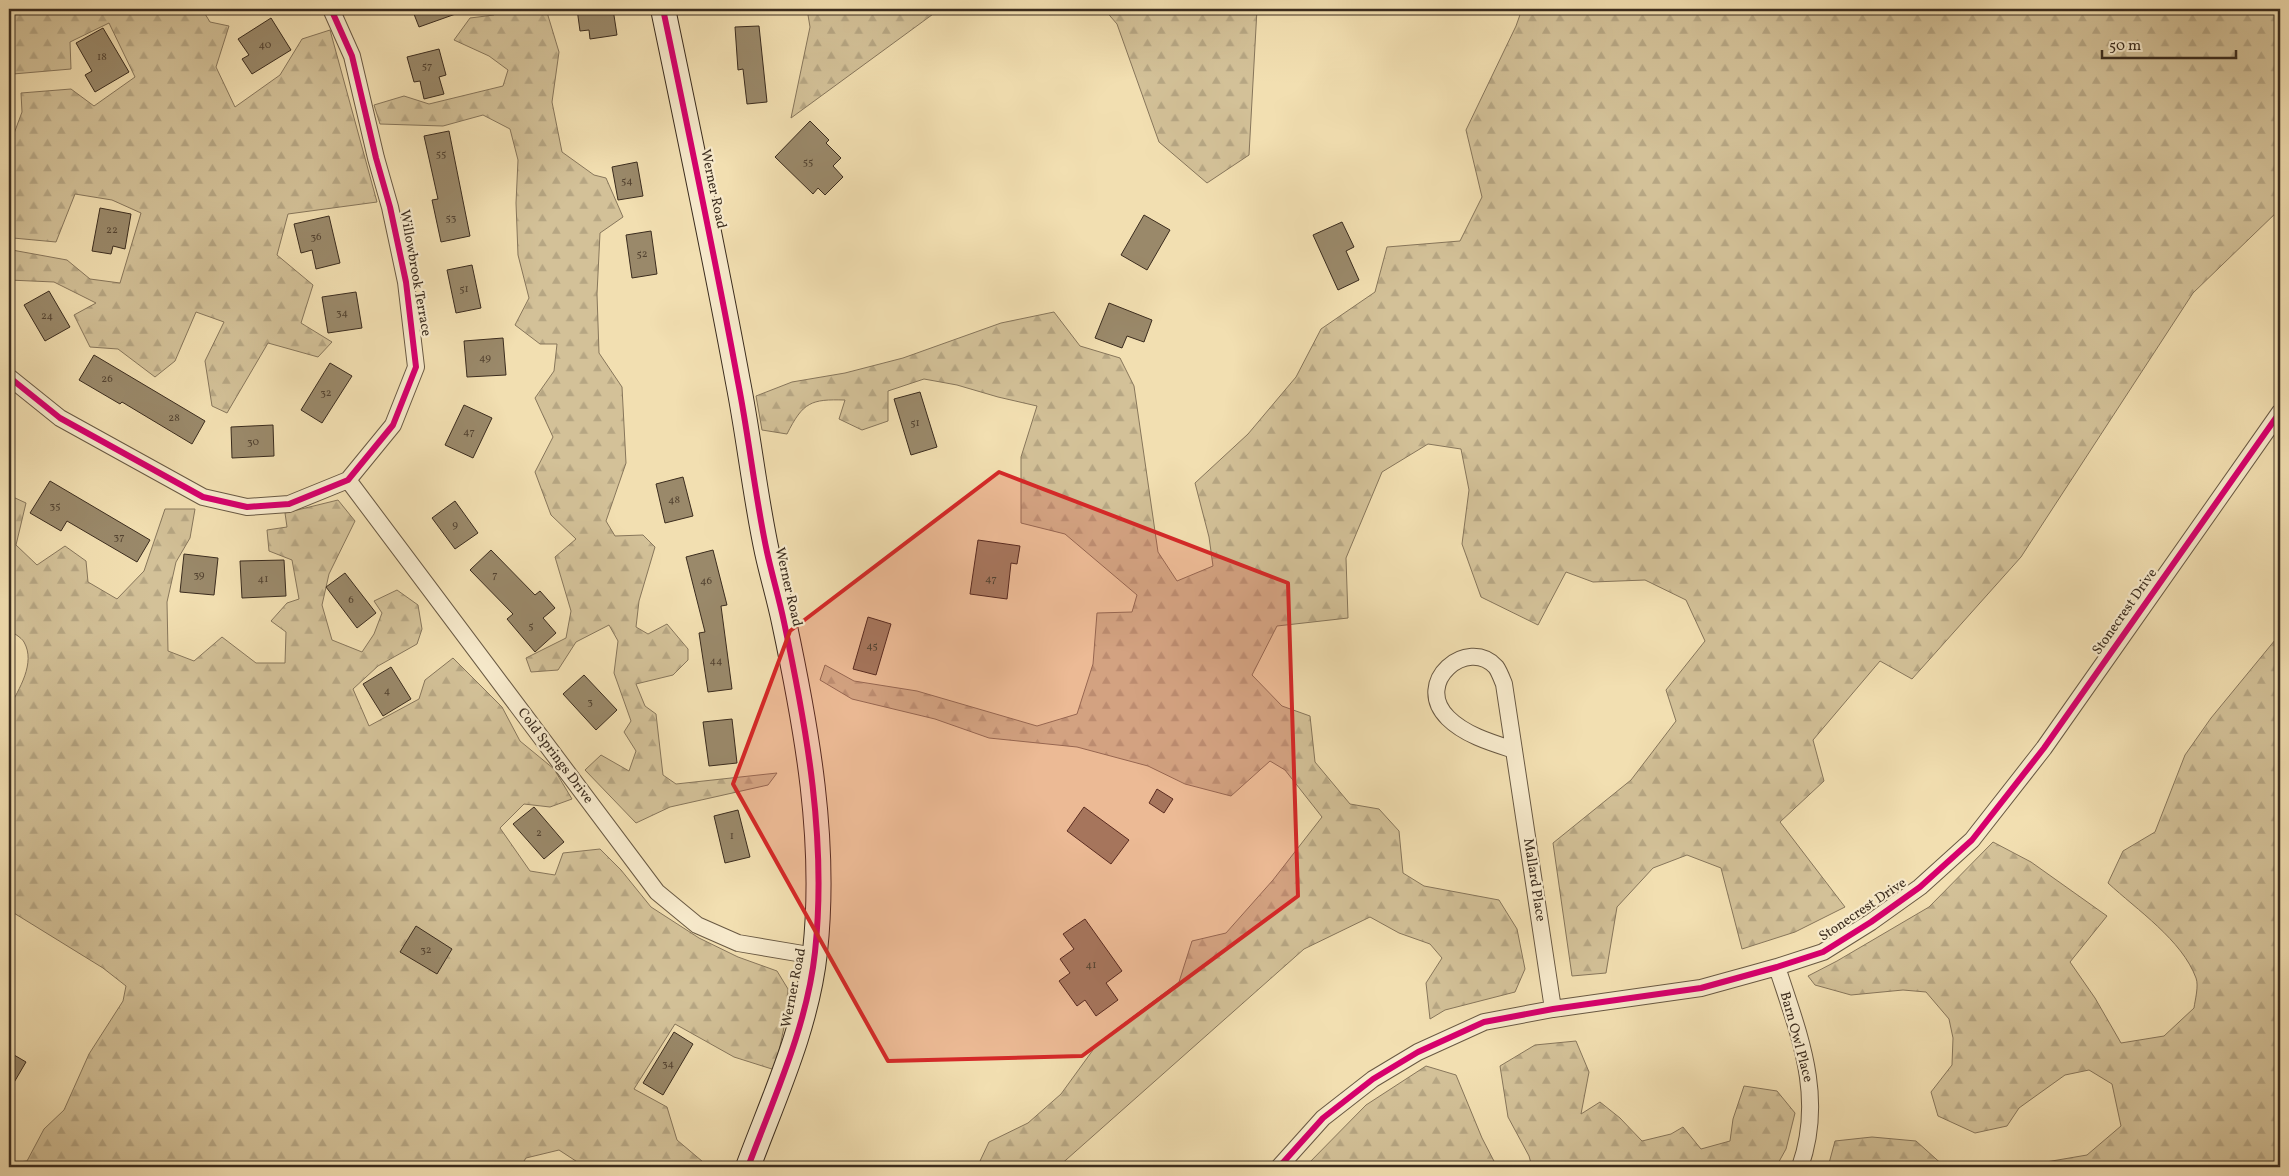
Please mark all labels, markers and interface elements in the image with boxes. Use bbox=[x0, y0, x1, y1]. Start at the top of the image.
scale bar bbox=[2102, 28, 2235, 60]
text: 50 m bbox=[2109, 36, 2141, 57]
house number: 40 bbox=[259, 38, 272, 53]
house number: 18 bbox=[97, 50, 107, 65]
house number: 57 bbox=[422, 59, 432, 74]
house number: 55 bbox=[436, 147, 446, 162]
street label: Werner Road bbox=[695, 148, 731, 231]
house number: 55 bbox=[803, 155, 813, 170]
house number: 54 bbox=[621, 174, 633, 189]
street label: Willowbrook Terrace bbox=[395, 208, 436, 338]
house number: 53 bbox=[446, 211, 457, 226]
house number: 22 bbox=[106, 223, 118, 238]
house number: 36 bbox=[310, 230, 322, 245]
house number: 52 bbox=[636, 247, 648, 262]
house number: 51 bbox=[459, 282, 469, 297]
house number: 34 bbox=[336, 306, 349, 321]
house number: 24 bbox=[41, 309, 53, 324]
house number: 49 bbox=[479, 351, 491, 366]
house number: 26 bbox=[101, 372, 113, 387]
house number: 32 bbox=[320, 386, 332, 401]
house number: 28 bbox=[168, 411, 180, 426]
house number: 51 bbox=[910, 416, 920, 431]
house number: 47 bbox=[463, 425, 475, 440]
house number: 30 bbox=[247, 435, 259, 450]
house number: 48 bbox=[668, 493, 680, 508]
house number: 35 bbox=[50, 499, 60, 514]
house number: 9 bbox=[452, 518, 458, 533]
house number: 37 bbox=[114, 530, 124, 545]
street label: Werner Road bbox=[770, 546, 806, 629]
street label: Stonecrest Drive bbox=[2088, 565, 2162, 659]
house number: 39 bbox=[193, 568, 205, 583]
house number: 7 bbox=[492, 568, 498, 583]
house number: 41 bbox=[258, 572, 268, 587]
house number: 47 bbox=[985, 572, 997, 587]
house number: 46 bbox=[700, 574, 712, 589]
house number: 6 bbox=[348, 593, 354, 608]
house number: 5 bbox=[528, 619, 534, 634]
house number: 45 bbox=[866, 639, 878, 654]
house number: 44 bbox=[709, 654, 723, 669]
house number: 4 bbox=[384, 684, 391, 699]
house number: 3 bbox=[587, 695, 593, 710]
street label: Cold Springs Drive bbox=[513, 704, 598, 808]
house number: 2 bbox=[536, 826, 542, 841]
house number: 1 bbox=[730, 829, 734, 844]
street label: Mallard Place bbox=[1518, 837, 1550, 923]
street label: Stonecrest Drive bbox=[1816, 874, 1911, 946]
house number: 32 bbox=[420, 943, 432, 958]
street label: Werner Road bbox=[777, 946, 811, 1029]
house number: 41 bbox=[1086, 958, 1096, 973]
street label: Barn Owl Place bbox=[1775, 990, 1817, 1085]
house number: 34 bbox=[662, 1057, 675, 1072]

